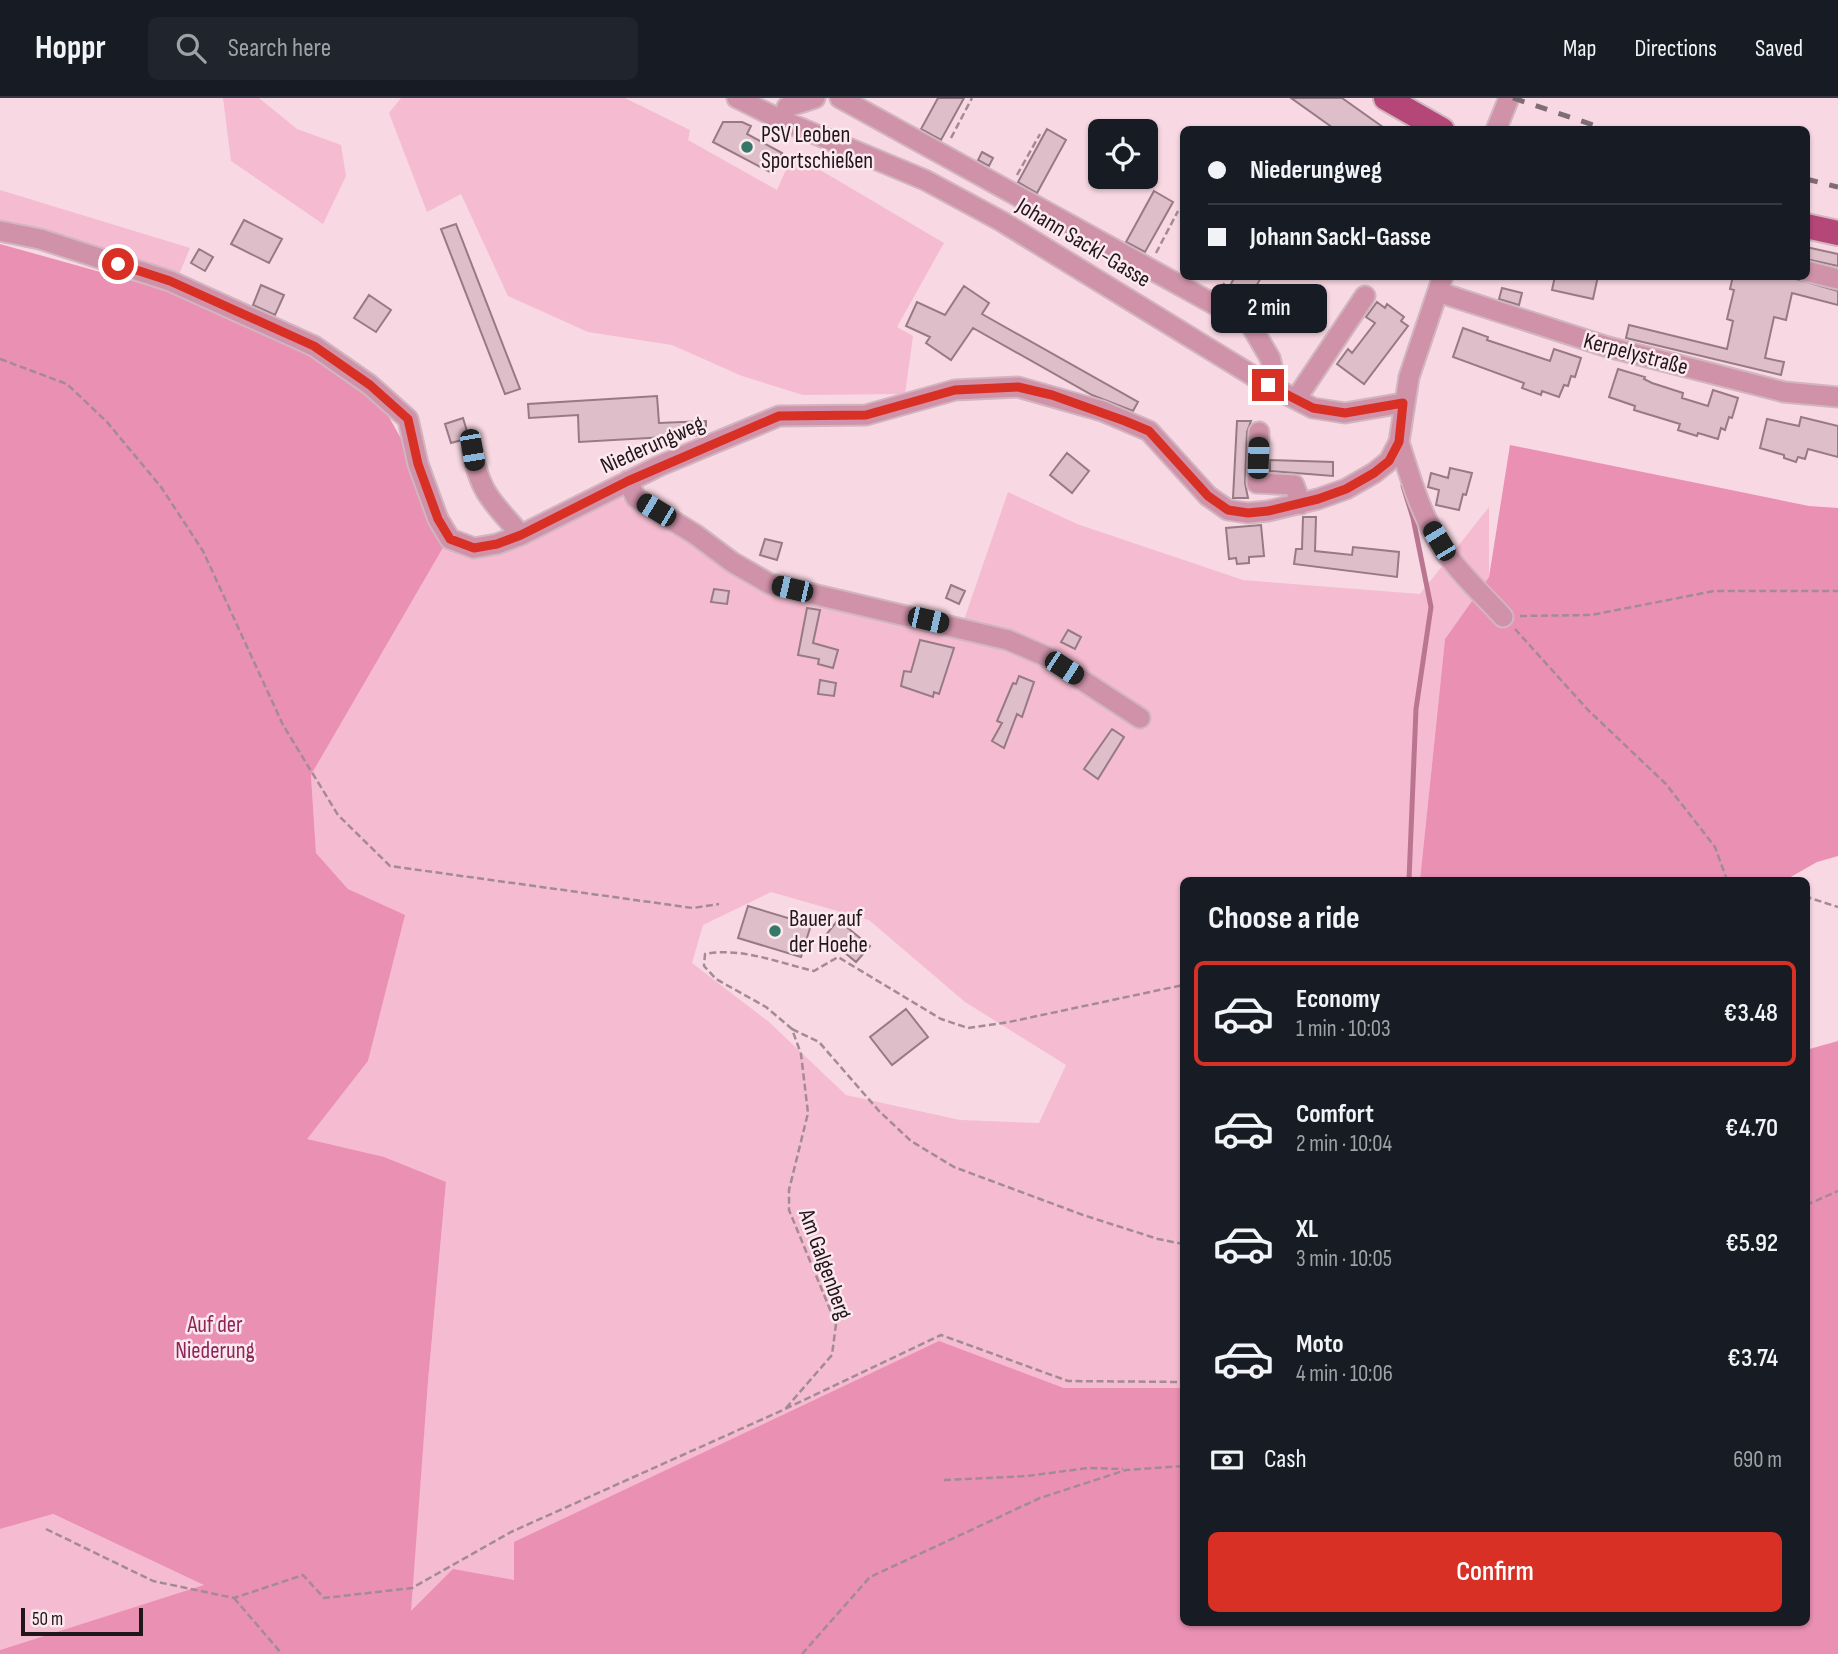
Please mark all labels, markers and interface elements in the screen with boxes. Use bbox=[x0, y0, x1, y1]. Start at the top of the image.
search box bbox=[148, 17, 638, 80]
text: Hoppr bbox=[35, 28, 106, 68]
icon: search bbox=[172, 29, 210, 67]
text: Search here bbox=[228, 33, 331, 64]
text: Map bbox=[1563, 34, 1596, 63]
text: Directions bbox=[1634, 34, 1717, 63]
text: Saved bbox=[1755, 34, 1803, 63]
map controls bbox=[1088, 119, 1158, 189]
button: locate bbox=[1088, 119, 1158, 189]
place label: PSV Leoben Sportschießen bbox=[761, 121, 873, 175]
marker: PSV Leoben Sportschießen bbox=[739, 139, 755, 155]
text: Niederungweg bbox=[1250, 155, 1382, 186]
street label: Johann Sackl-Gasse bbox=[1011, 191, 1156, 294]
text: Johann Sackl-Gasse bbox=[1250, 222, 1431, 253]
route start bbox=[102, 248, 134, 280]
callout: 2 min bbox=[1210, 284, 1326, 332]
text: 2 min bbox=[1247, 294, 1291, 322]
street label: Kerpelystraße bbox=[1580, 327, 1691, 381]
route end bbox=[1252, 369, 1284, 401]
street label: Niederungweg bbox=[596, 410, 709, 480]
car bbox=[459, 427, 486, 473]
car bbox=[1247, 437, 1270, 479]
car bbox=[633, 490, 680, 530]
car bbox=[1420, 518, 1459, 564]
car bbox=[770, 574, 815, 604]
car bbox=[906, 605, 951, 635]
car bbox=[1041, 648, 1088, 688]
text: Choose a ride bbox=[1208, 899, 1360, 938]
place label: Bauer auf der Hoehe bbox=[789, 905, 868, 959]
marker: Bauer auf der Hoehe bbox=[767, 923, 783, 939]
icon: car bbox=[1212, 982, 1275, 1045]
text: Economy bbox=[1296, 984, 1380, 1015]
text: €3.48 bbox=[1724, 998, 1778, 1029]
text: 1 min · 10:03 bbox=[1296, 1015, 1391, 1043]
icon: car bbox=[1212, 1097, 1275, 1160]
text: Comfort bbox=[1296, 1099, 1374, 1130]
text: €4.70 bbox=[1725, 1113, 1778, 1144]
text: 2 min · 10:04 bbox=[1296, 1130, 1392, 1158]
street label: Am Galgenberg bbox=[792, 1204, 858, 1323]
icon: car bbox=[1212, 1212, 1275, 1275]
text: XL bbox=[1296, 1214, 1318, 1245]
text: €5.92 bbox=[1725, 1228, 1778, 1259]
text: 3 min · 10:05 bbox=[1296, 1245, 1392, 1273]
park label: Auf der Niederung bbox=[175, 1311, 255, 1365]
icon: car bbox=[1212, 1327, 1275, 1390]
text: Moto bbox=[1296, 1329, 1344, 1360]
text: €3.74 bbox=[1727, 1343, 1778, 1374]
text: 4 min · 10:06 bbox=[1296, 1360, 1393, 1388]
icon: cash bbox=[1208, 1441, 1246, 1479]
text: Cash bbox=[1264, 1444, 1307, 1475]
text: 690 m bbox=[1733, 1446, 1782, 1474]
button: Confirm bbox=[1208, 1532, 1782, 1612]
scale bar bbox=[21, 1605, 144, 1637]
text: 50 m bbox=[32, 1608, 63, 1631]

